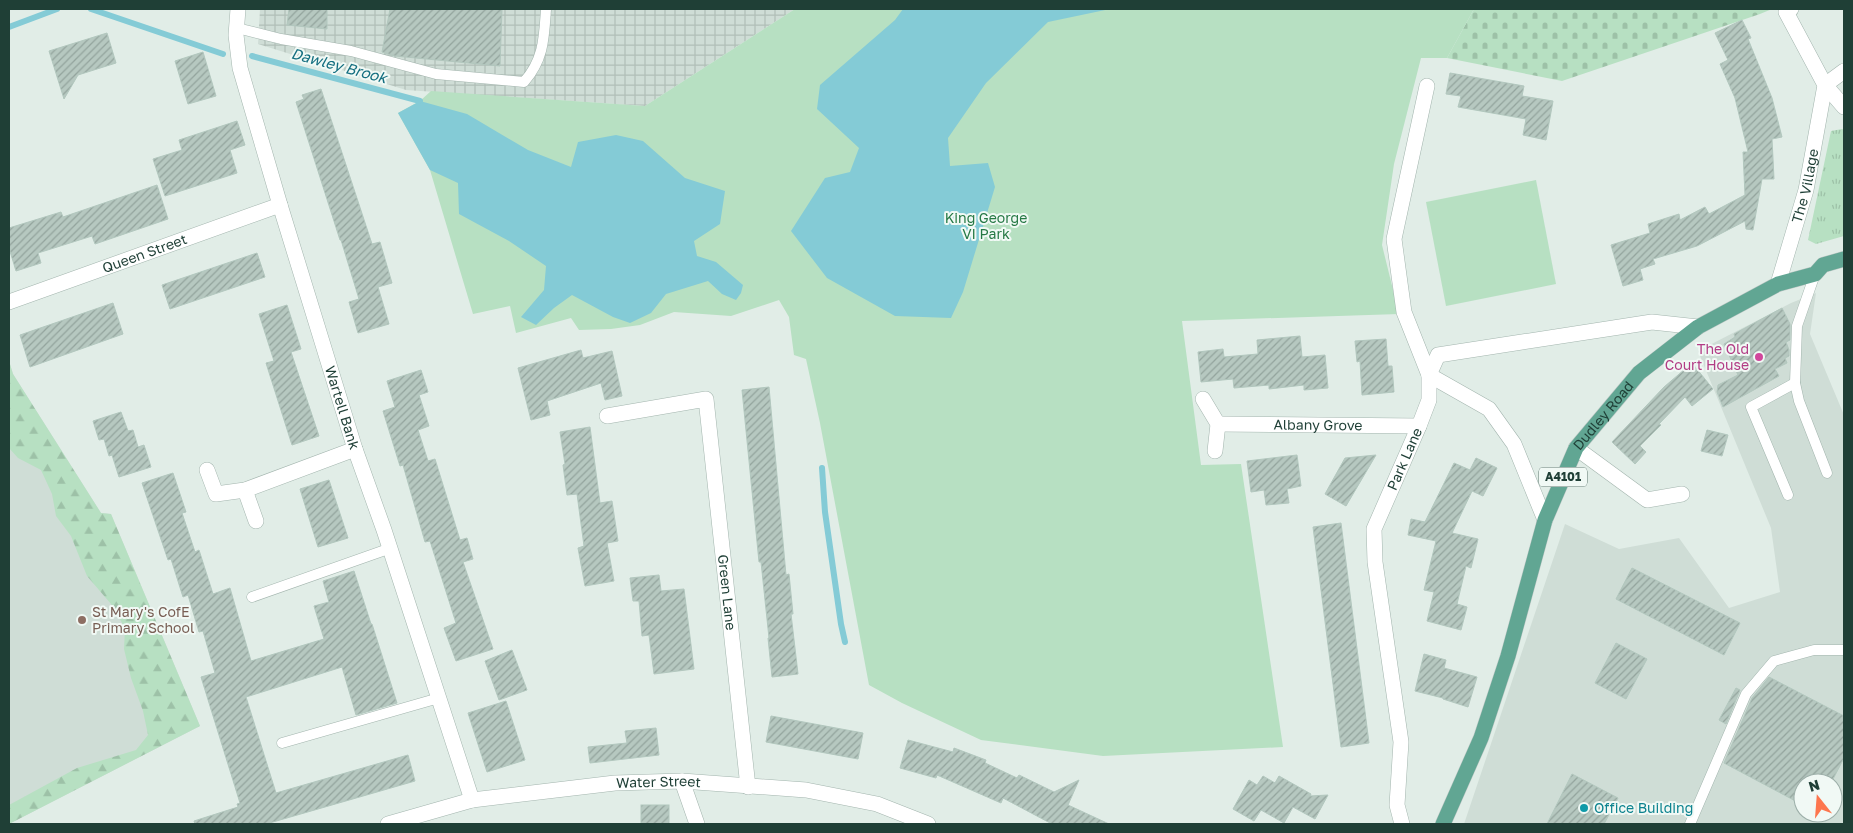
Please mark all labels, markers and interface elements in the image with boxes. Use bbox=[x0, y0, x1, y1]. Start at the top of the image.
water label: Dawley Brook bbox=[289, 44, 391, 88]
street label: The Village bbox=[1788, 147, 1821, 225]
park label: King George VI Park bbox=[945, 209, 1027, 242]
street label: Queen Street bbox=[100, 230, 189, 276]
place label: The Old Court House bbox=[1665, 340, 1749, 373]
marker: The Old Court House bbox=[1753, 351, 1765, 363]
street label: Wartell Bank bbox=[322, 364, 364, 451]
street label: Dudley Road bbox=[1569, 377, 1637, 453]
street label: Albany Grove bbox=[1273, 416, 1363, 433]
street label: Park Lane bbox=[1383, 425, 1425, 493]
road number: A4101 bbox=[1539, 468, 1587, 487]
street label: Green Lane bbox=[715, 553, 740, 631]
place label: St Mary's CofE Primary School bbox=[92, 603, 194, 636]
marker: St Mary's CofE Primary School bbox=[76, 614, 88, 626]
street label: Water Street bbox=[616, 772, 702, 791]
north arrow bbox=[1793, 773, 1843, 823]
text: N bbox=[1806, 775, 1822, 795]
place label: Office Building bbox=[1594, 799, 1693, 816]
marker: Office Building bbox=[1578, 802, 1590, 814]

